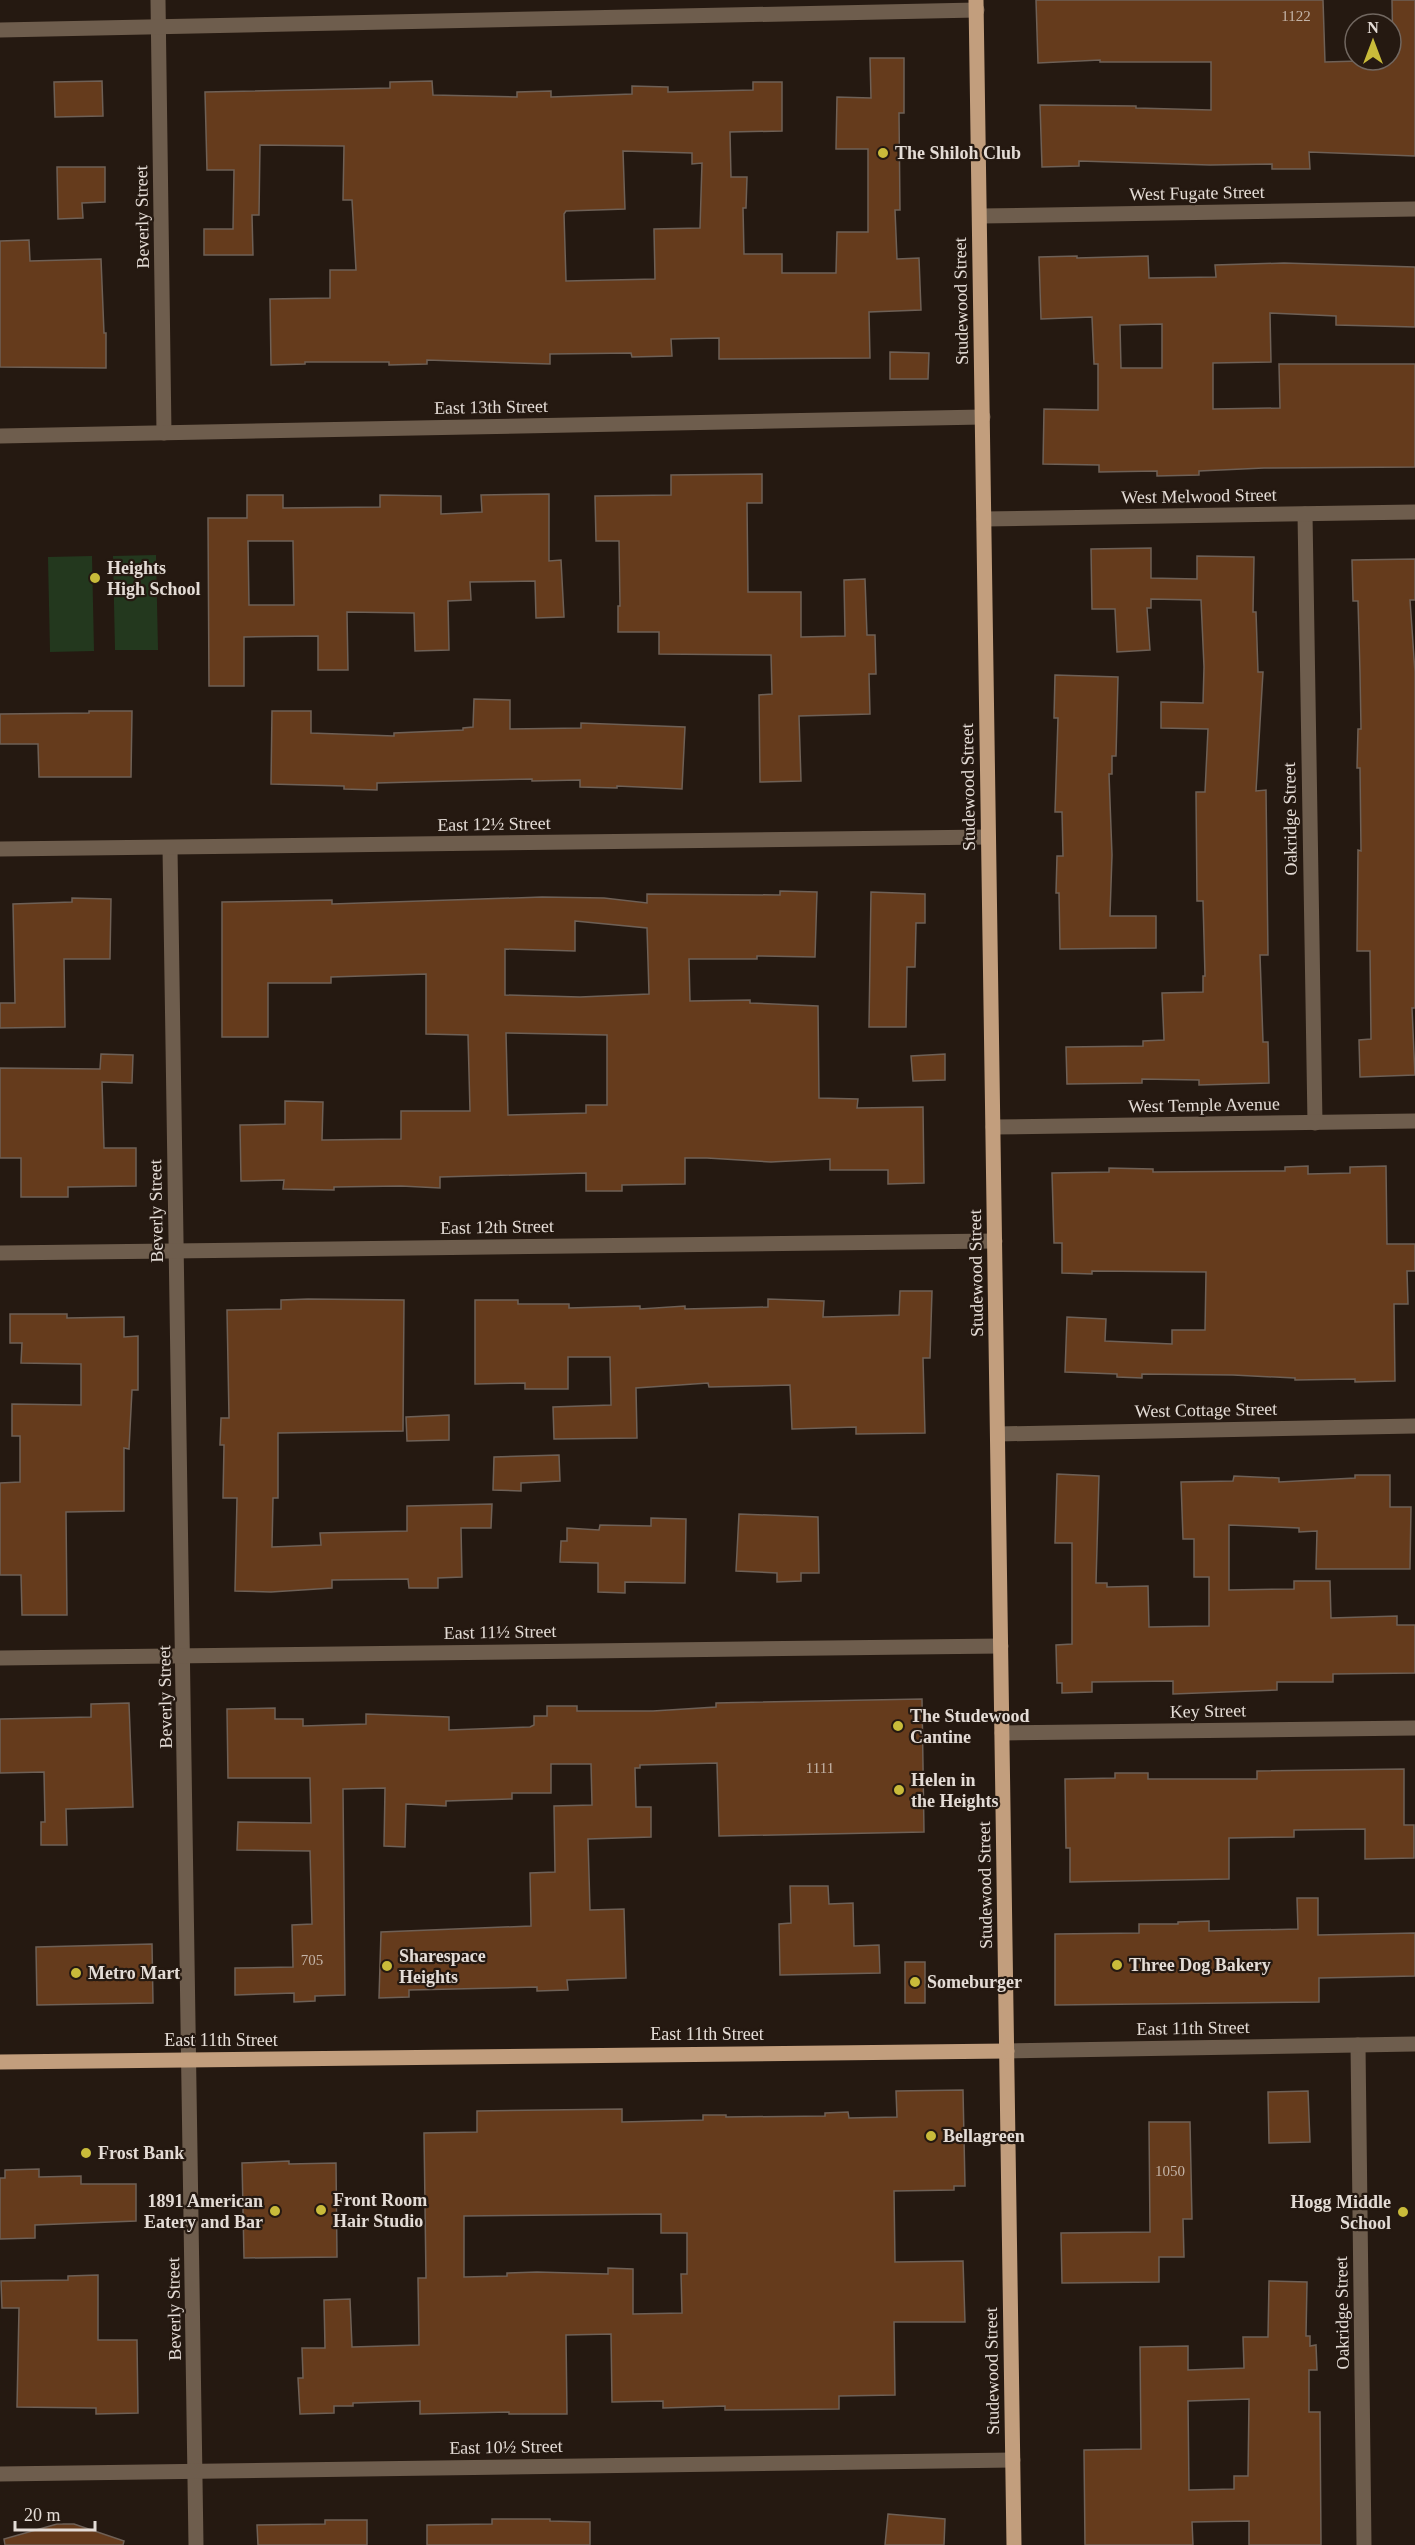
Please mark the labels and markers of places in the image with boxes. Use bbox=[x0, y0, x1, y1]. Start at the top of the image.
place label: The Shiloh Club bbox=[895, 143, 1021, 163]
marker: The Shiloh Club bbox=[876, 146, 890, 160]
place label: Heights High School bbox=[107, 558, 201, 599]
marker: Heights High School bbox=[88, 571, 102, 585]
place label: The Studewood Cantine bbox=[910, 1706, 1030, 1747]
marker: The Studewood Cantine bbox=[891, 1719, 905, 1733]
place label: Helen in the Heights bbox=[911, 1770, 999, 1811]
marker: Helen in the Heights bbox=[892, 1783, 906, 1797]
place label: Sharespace Heights bbox=[399, 1946, 486, 1987]
place label: Three Dog Bakery bbox=[1129, 1955, 1271, 1975]
marker: Three Dog Bakery bbox=[1110, 1958, 1124, 1972]
marker: Sharespace Heights bbox=[380, 1959, 394, 1973]
place label: Metro Mart bbox=[88, 1963, 180, 1983]
marker: Metro Mart bbox=[69, 1966, 83, 1980]
place label: Someburger bbox=[927, 1972, 1022, 1992]
marker: Someburger bbox=[908, 1975, 922, 1989]
place label: Bellagreen bbox=[943, 2126, 1025, 2146]
marker: Bellagreen bbox=[924, 2129, 938, 2143]
place label: Frost Bank bbox=[98, 2143, 184, 2163]
marker: Frost Bank bbox=[79, 2146, 93, 2160]
place label: Front Room Hair Studio bbox=[333, 2190, 427, 2231]
place label: 1891 American Eatery and Bar bbox=[144, 2191, 263, 2232]
place label: Hogg Middle School bbox=[1290, 2192, 1391, 2233]
marker: Front Room Hair Studio bbox=[314, 2203, 328, 2217]
marker: 1891 American Eatery and Bar bbox=[268, 2204, 282, 2218]
marker: Hogg Middle School bbox=[1396, 2205, 1410, 2219]

